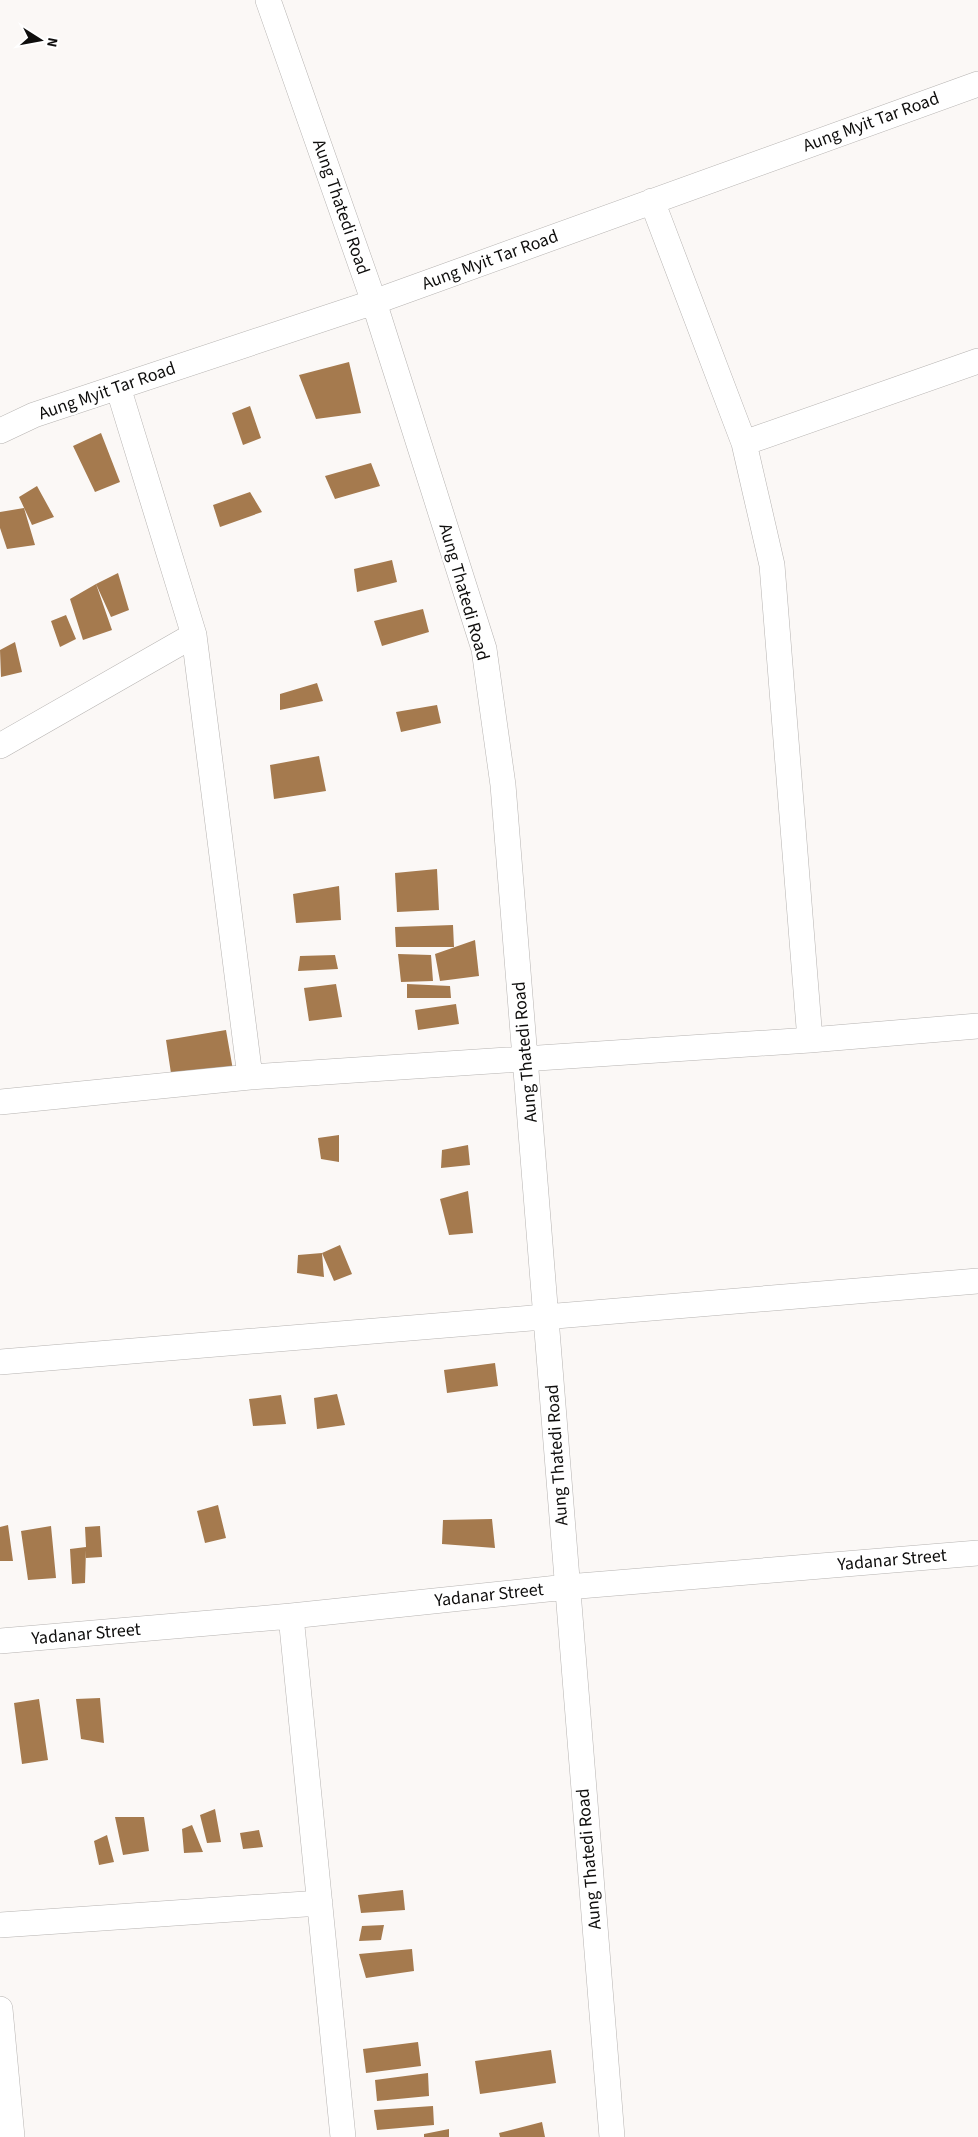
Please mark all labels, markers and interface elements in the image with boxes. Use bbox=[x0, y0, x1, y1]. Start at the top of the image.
north arrow bbox=[15, 15, 65, 65]
text: N bbox=[41, 36, 62, 49]
street label: Aung Myit Tar Road bbox=[799, 86, 943, 158]
street label: Aung Thatedi Road bbox=[306, 136, 376, 278]
street label: Aung Myit Tar Road bbox=[418, 224, 562, 296]
street label: Aung Myit Tar Road bbox=[35, 356, 179, 426]
street label: Aung Thatedi Road bbox=[432, 520, 496, 664]
street label: Aung Thatedi Road bbox=[506, 980, 544, 1124]
street label: Aung Thatedi Road bbox=[540, 1383, 574, 1527]
street label: Yadanar Street bbox=[835, 1543, 948, 1577]
street label: Yadanar Street bbox=[432, 1577, 545, 1613]
street label: Yadanar Street bbox=[29, 1617, 142, 1651]
street label: Aung Thatedi Road bbox=[570, 1787, 608, 1931]

